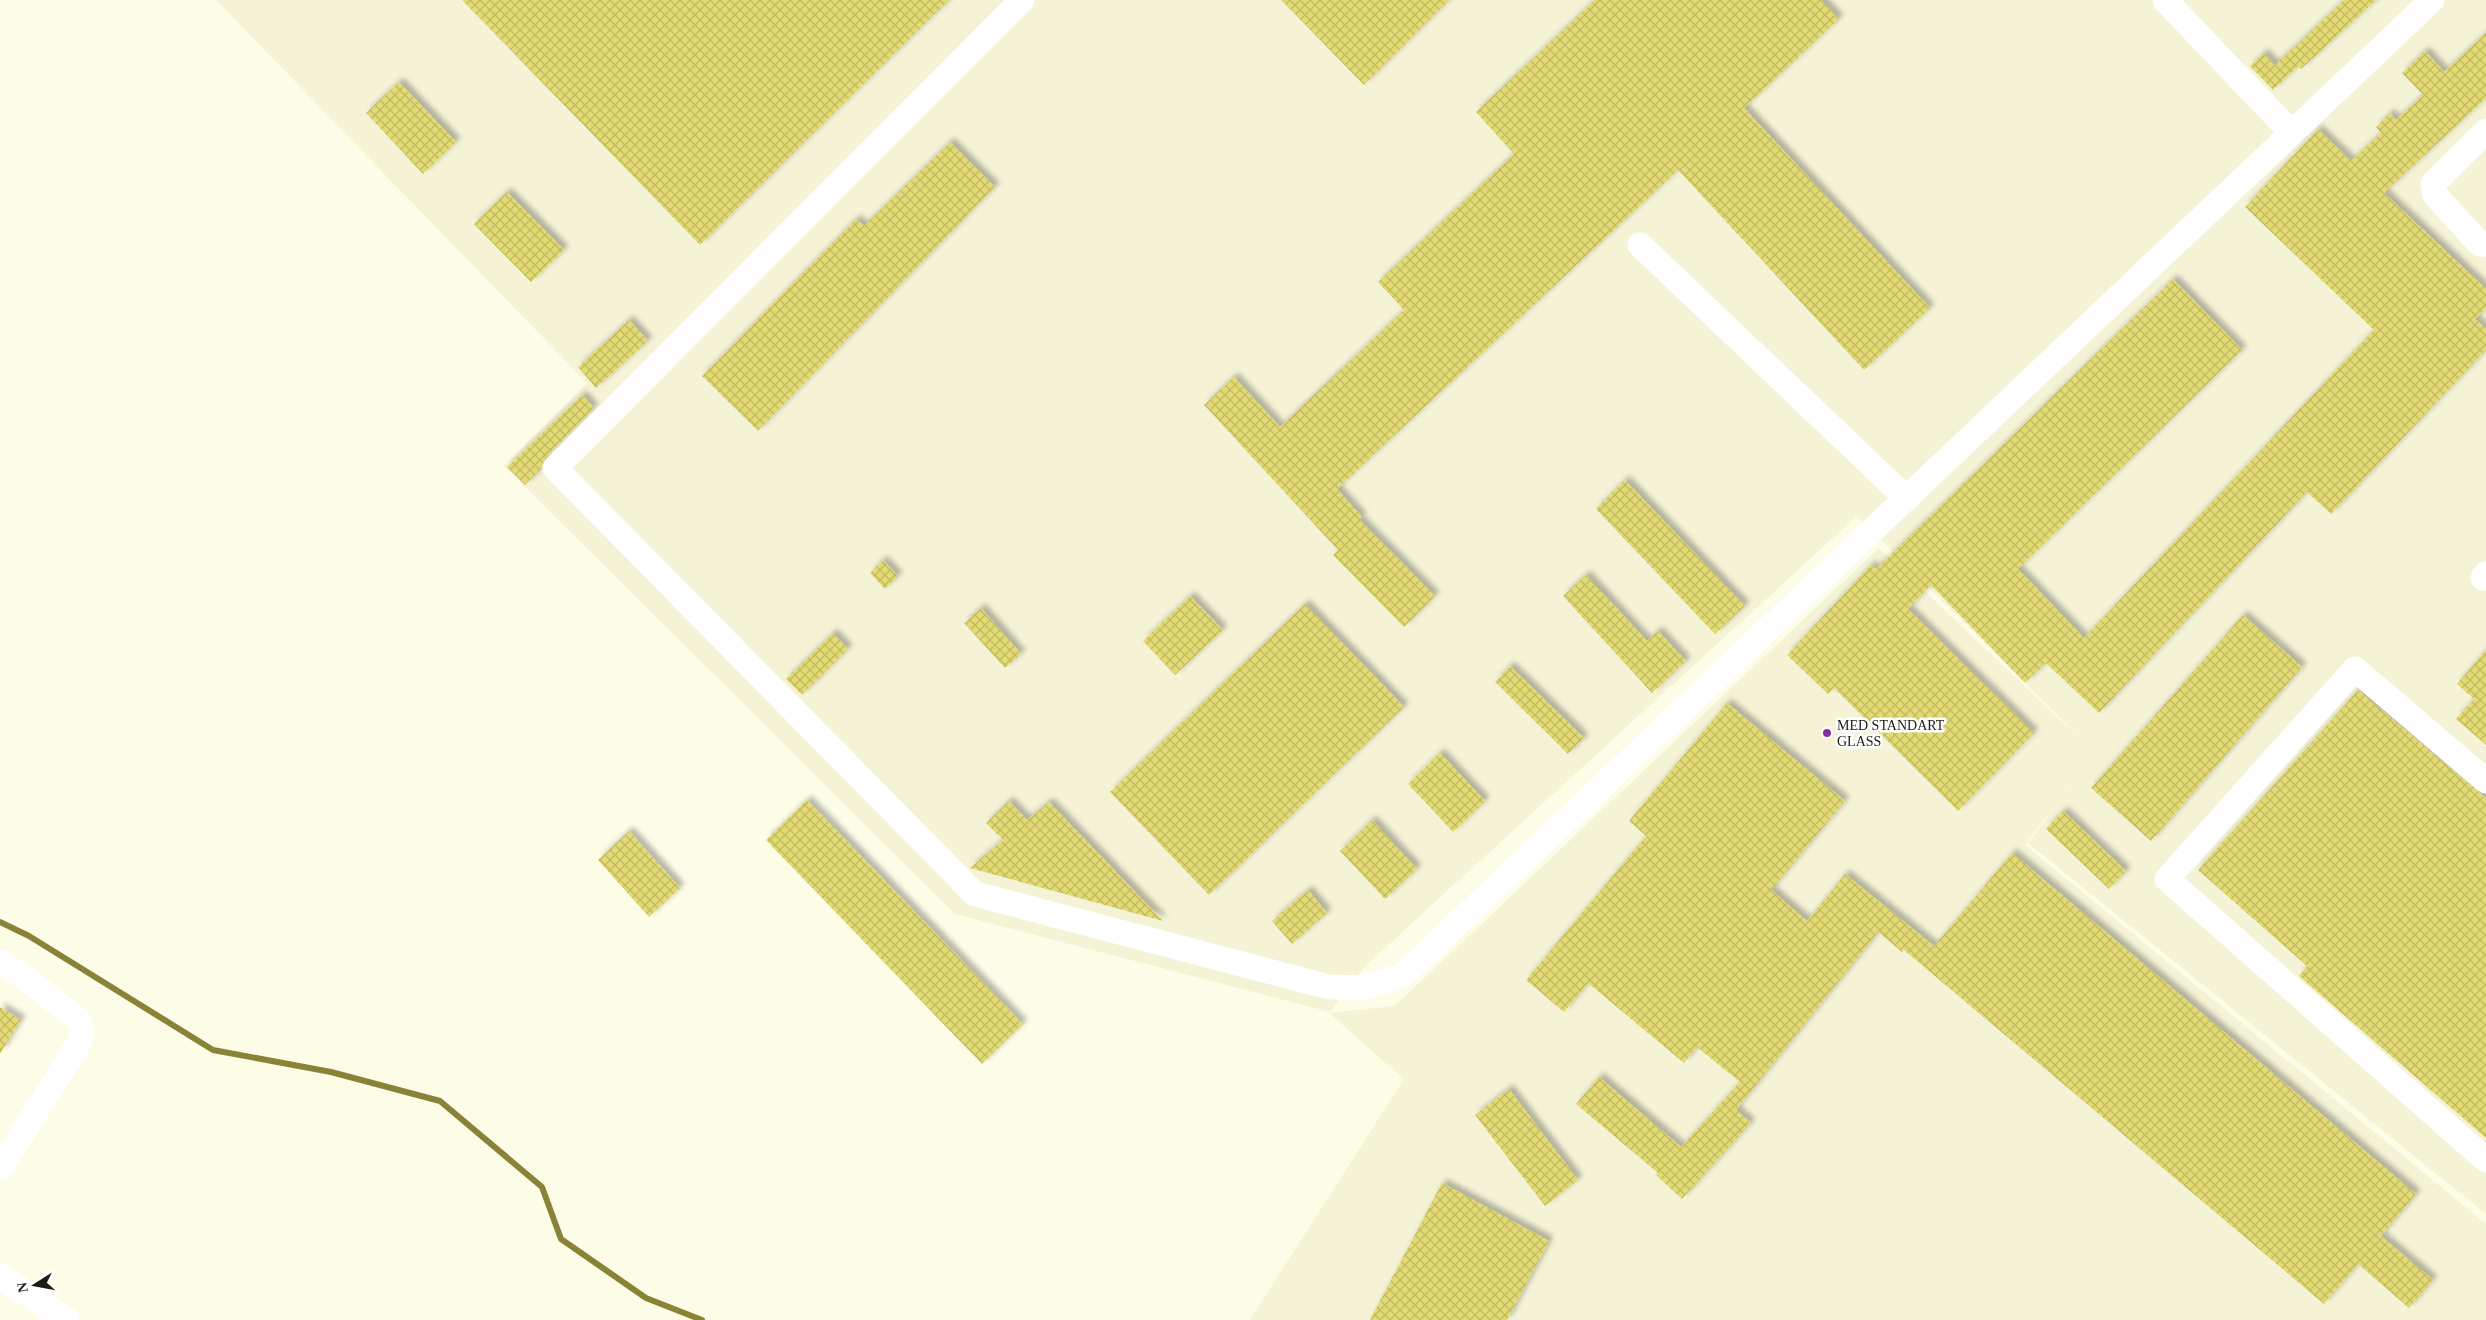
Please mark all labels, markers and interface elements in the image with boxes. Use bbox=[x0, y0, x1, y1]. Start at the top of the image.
place label: MED STANDART GLASS bbox=[1837, 718, 1945, 749]
marker: MED STANDART GLASS bbox=[1821, 727, 1833, 739]
north arrow bbox=[10, 1260, 60, 1310]
text: N bbox=[14, 1281, 31, 1294]

